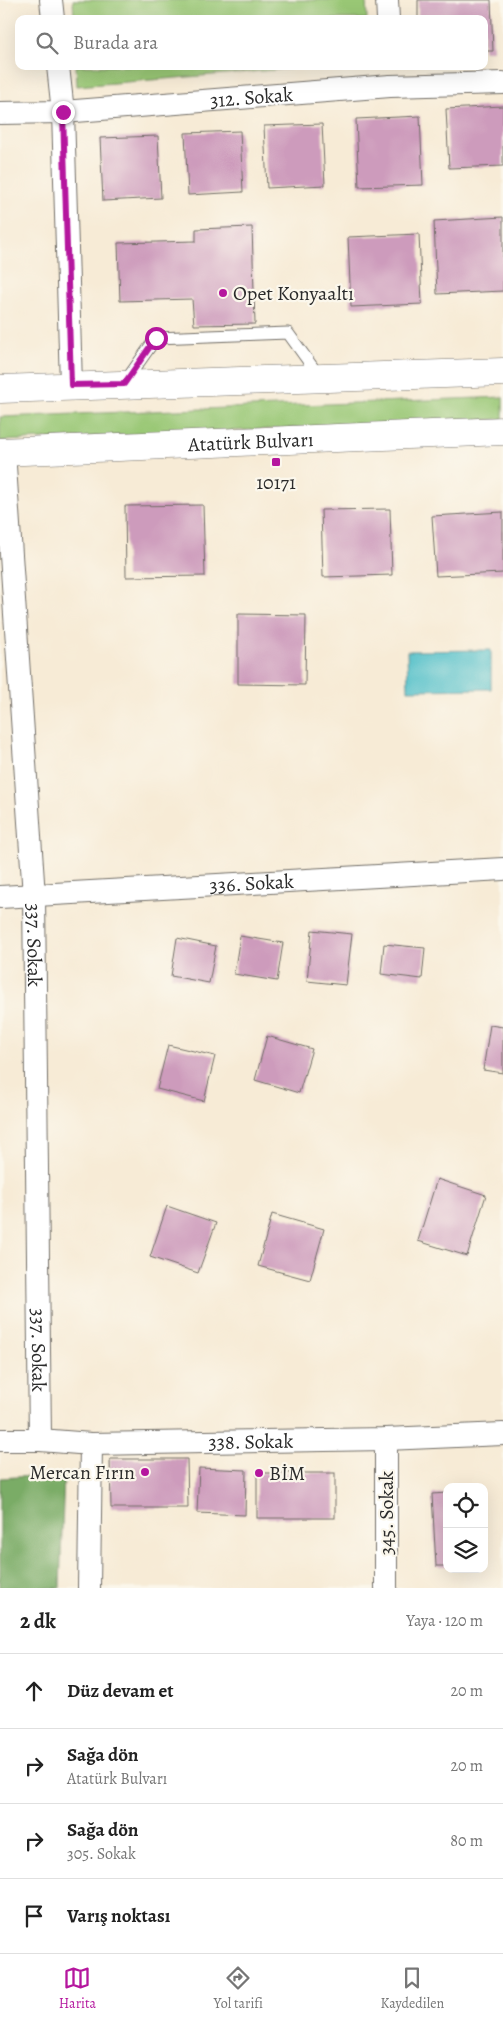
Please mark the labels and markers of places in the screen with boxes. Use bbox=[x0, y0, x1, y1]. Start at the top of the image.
place label: Opet Konyaaltı bbox=[233, 280, 354, 307]
marker: Opet Konyaaltı bbox=[217, 287, 229, 299]
marker: 10171 bbox=[270, 456, 282, 468]
place label: 10171 bbox=[256, 469, 296, 496]
place label: Mercan Fırın bbox=[29, 1459, 135, 1486]
place label: BİM bbox=[269, 1460, 305, 1487]
marker: Mercan Fırın bbox=[139, 1466, 151, 1478]
marker: BİM bbox=[253, 1467, 265, 1479]

